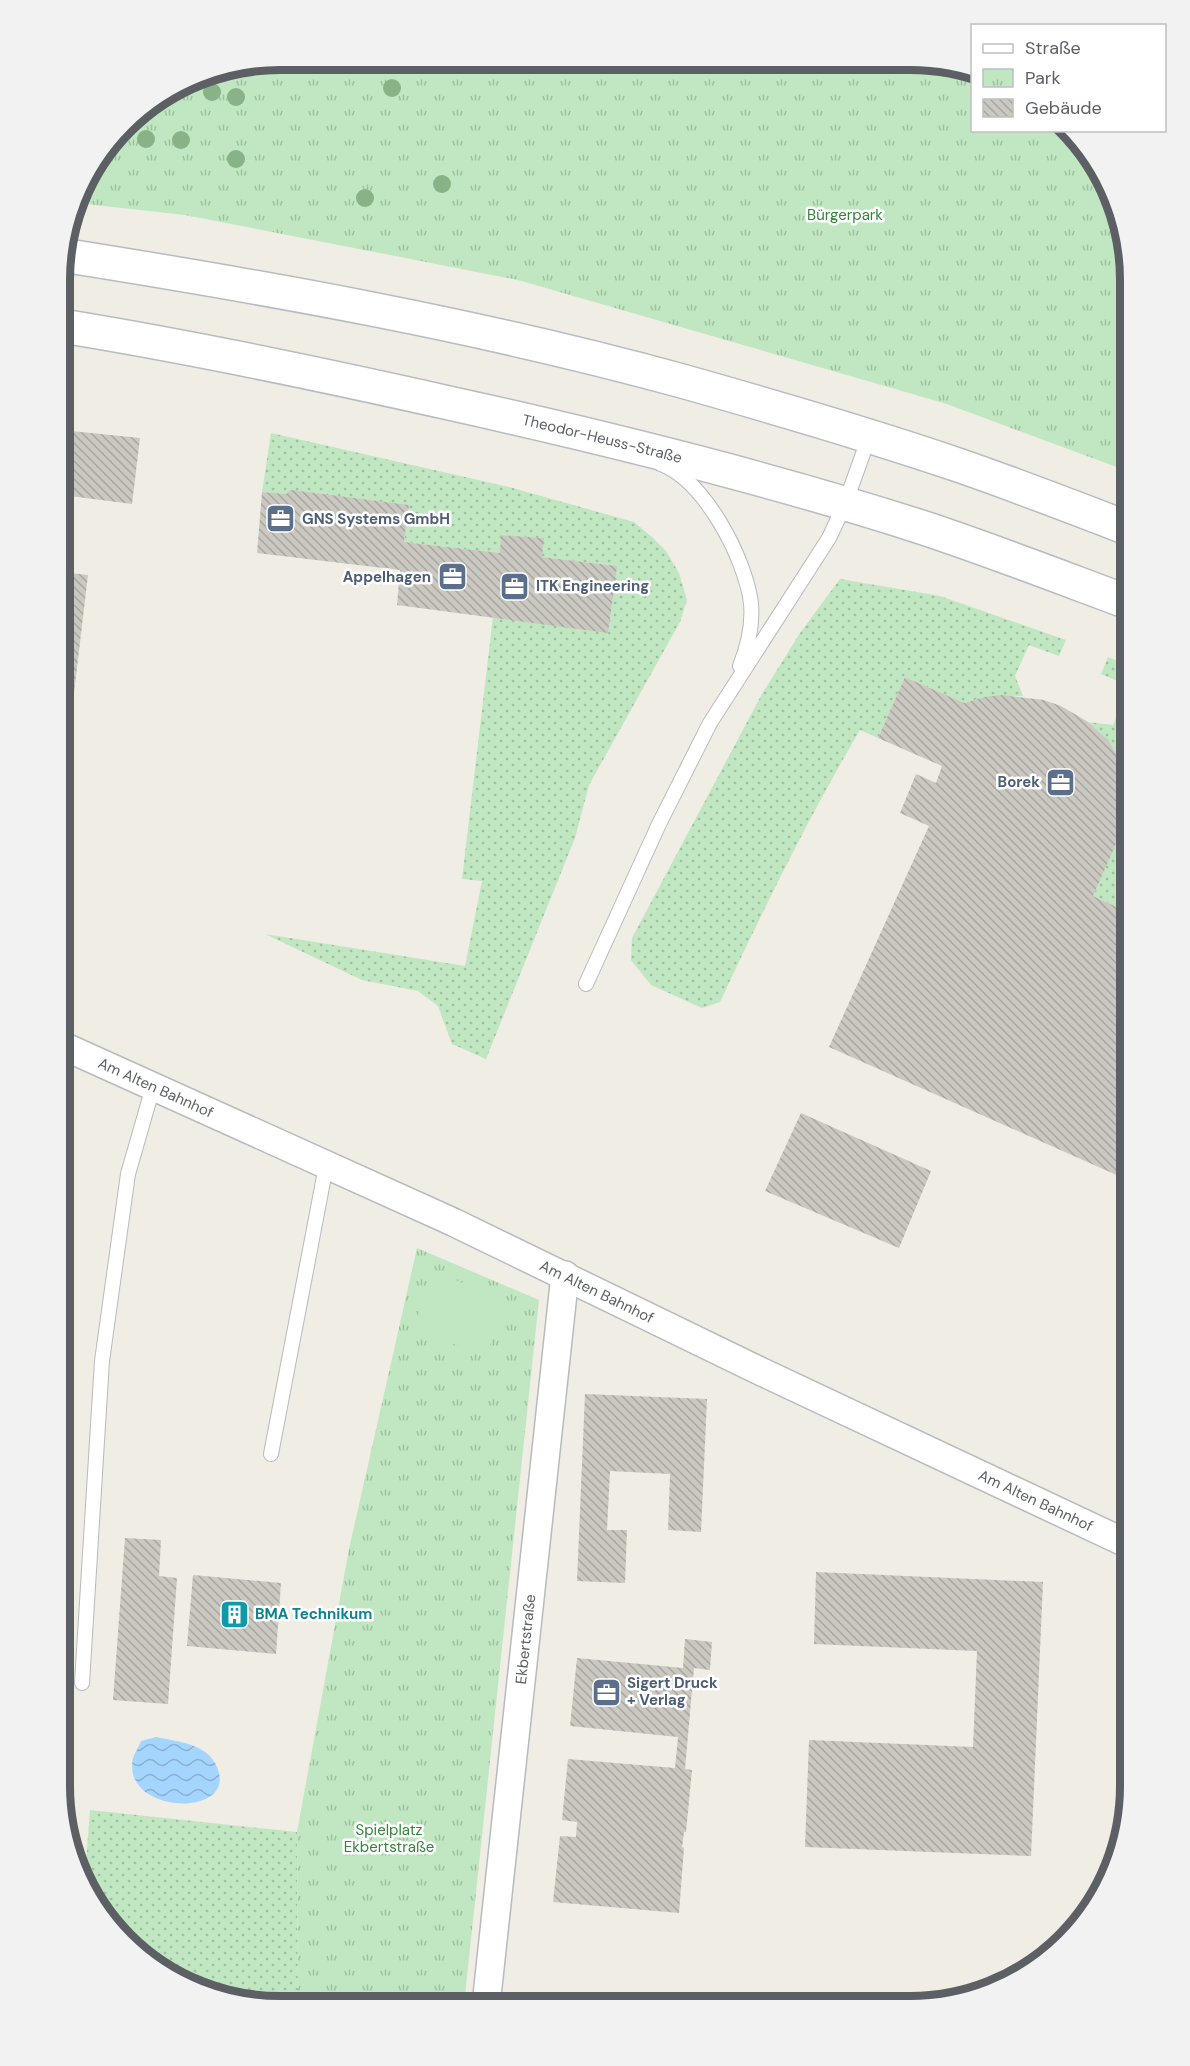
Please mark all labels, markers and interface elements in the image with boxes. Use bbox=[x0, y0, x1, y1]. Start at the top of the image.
legend bbox=[971, 24, 1166, 132]
text: Straße bbox=[1025, 36, 1081, 60]
text: Park bbox=[1025, 66, 1061, 90]
text: Gebäude bbox=[1025, 96, 1102, 120]
park label: Bürgerpark bbox=[807, 205, 883, 225]
street label: Theodor-Heuss-Straße bbox=[520, 410, 684, 468]
office icon: GNS Systems GmbH bbox=[265, 503, 297, 535]
place label: GNS Systems GmbH bbox=[302, 509, 450, 529]
office icon: Appelhagen bbox=[436, 561, 468, 593]
place label: Appelhagen bbox=[343, 567, 431, 587]
office icon: ITK Engineering bbox=[499, 570, 531, 602]
place label: ITK Engineering bbox=[536, 576, 649, 596]
office icon: Borek bbox=[1045, 766, 1077, 798]
place label: Borek bbox=[998, 772, 1040, 792]
street label: Am Alten Bahnhof bbox=[95, 1053, 217, 1123]
street label: Am Alten Bahnhof bbox=[536, 1256, 657, 1328]
street label: Am Alten Bahnhof bbox=[975, 1465, 1096, 1536]
street label: Ekbertstraße bbox=[511, 1593, 540, 1685]
building icon: BMA Technikum bbox=[218, 1598, 250, 1630]
place label: BMA Technikum bbox=[255, 1604, 372, 1624]
place label: Sigert Druck + Verlag bbox=[627, 1673, 718, 1710]
office icon: Sigert Druck + Verlag bbox=[590, 1676, 622, 1708]
park label: Spielplatz Ekbertstraße bbox=[344, 1820, 434, 1857]

